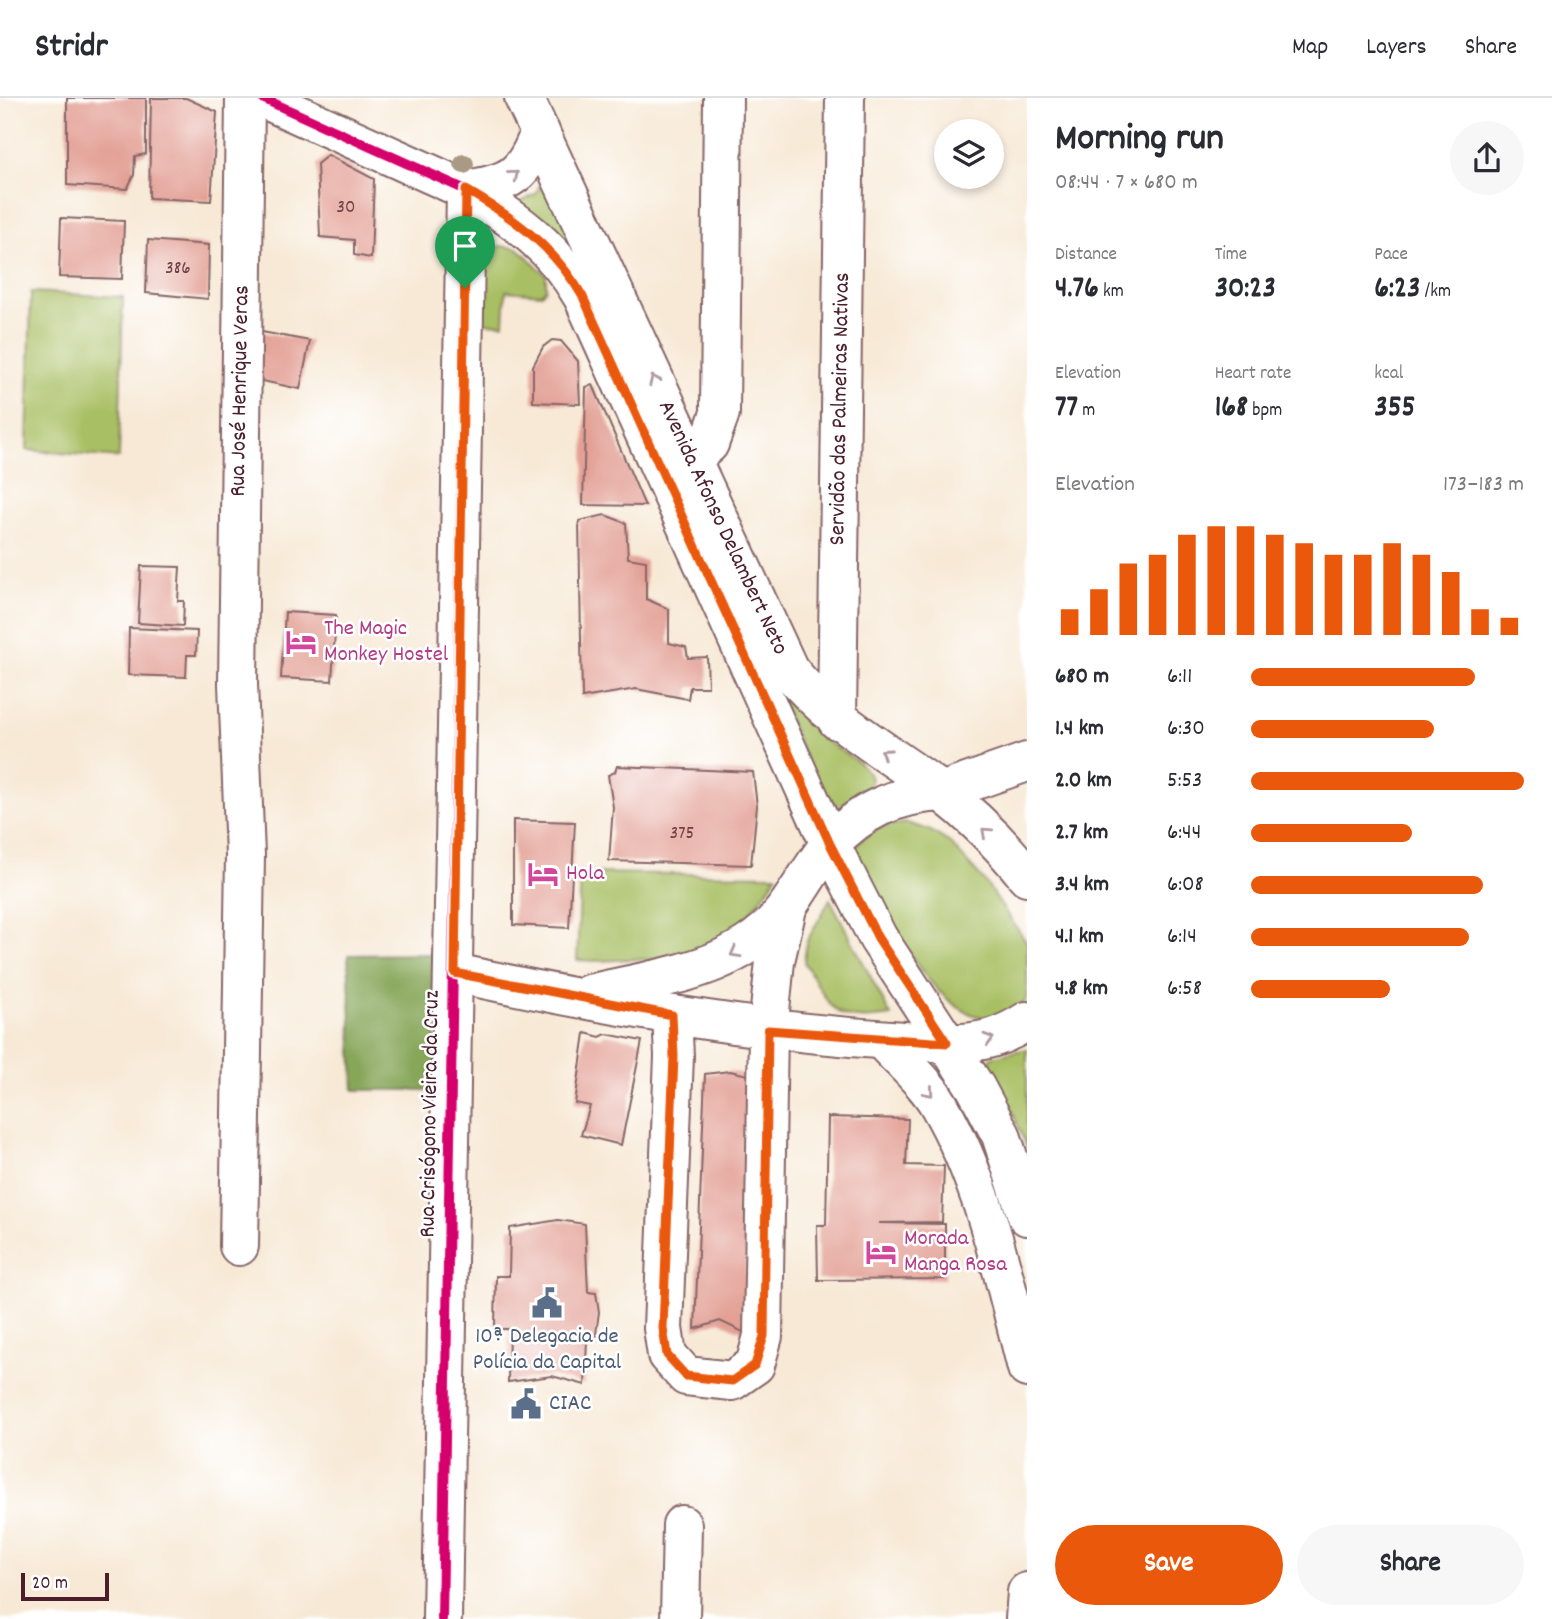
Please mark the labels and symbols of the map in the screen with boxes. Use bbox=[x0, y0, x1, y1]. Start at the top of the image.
one-way arrow bbox=[505, 171, 518, 183]
house number: 30 bbox=[337, 195, 355, 222]
pin bbox=[435, 216, 495, 288]
house number: 386 bbox=[165, 256, 191, 283]
street label: Servidão das Palmeiras Nativas bbox=[822, 272, 860, 546]
street label: Rua José Henrique Veras bbox=[223, 285, 259, 497]
one-way arrow bbox=[648, 375, 662, 387]
street label: Avenida Afonso Delambert Neto bbox=[648, 395, 796, 661]
place label: The Magic Monkey Hostel bbox=[324, 613, 449, 672]
hotel icon: The Magic Monkey Hostel bbox=[284, 625, 318, 659]
one-way arrow bbox=[880, 749, 893, 761]
house number: 375 bbox=[670, 821, 694, 848]
one-way arrow bbox=[981, 828, 994, 841]
hotel icon: Hola bbox=[526, 857, 560, 891]
place label: Hola bbox=[566, 858, 605, 891]
one-way arrow bbox=[730, 945, 743, 958]
street label: Rua Crisógono Vieira da Cruz bbox=[412, 990, 450, 1238]
one-way arrow bbox=[983, 1033, 995, 1048]
one-way arrow bbox=[921, 1084, 933, 1097]
place label: Morada Manga Rosa bbox=[904, 1223, 1008, 1282]
hotel icon: Morada Manga Rosa bbox=[864, 1235, 898, 1269]
public building icon: 10ª Delegacia de Polícia da Capital bbox=[530, 1286, 564, 1320]
place label: 10ª Delegacia de Polícia da Capital bbox=[473, 1321, 622, 1380]
public building icon: CIAC bbox=[509, 1387, 543, 1421]
place label: CIAC bbox=[549, 1388, 591, 1421]
scale bar bbox=[21, 1570, 108, 1602]

